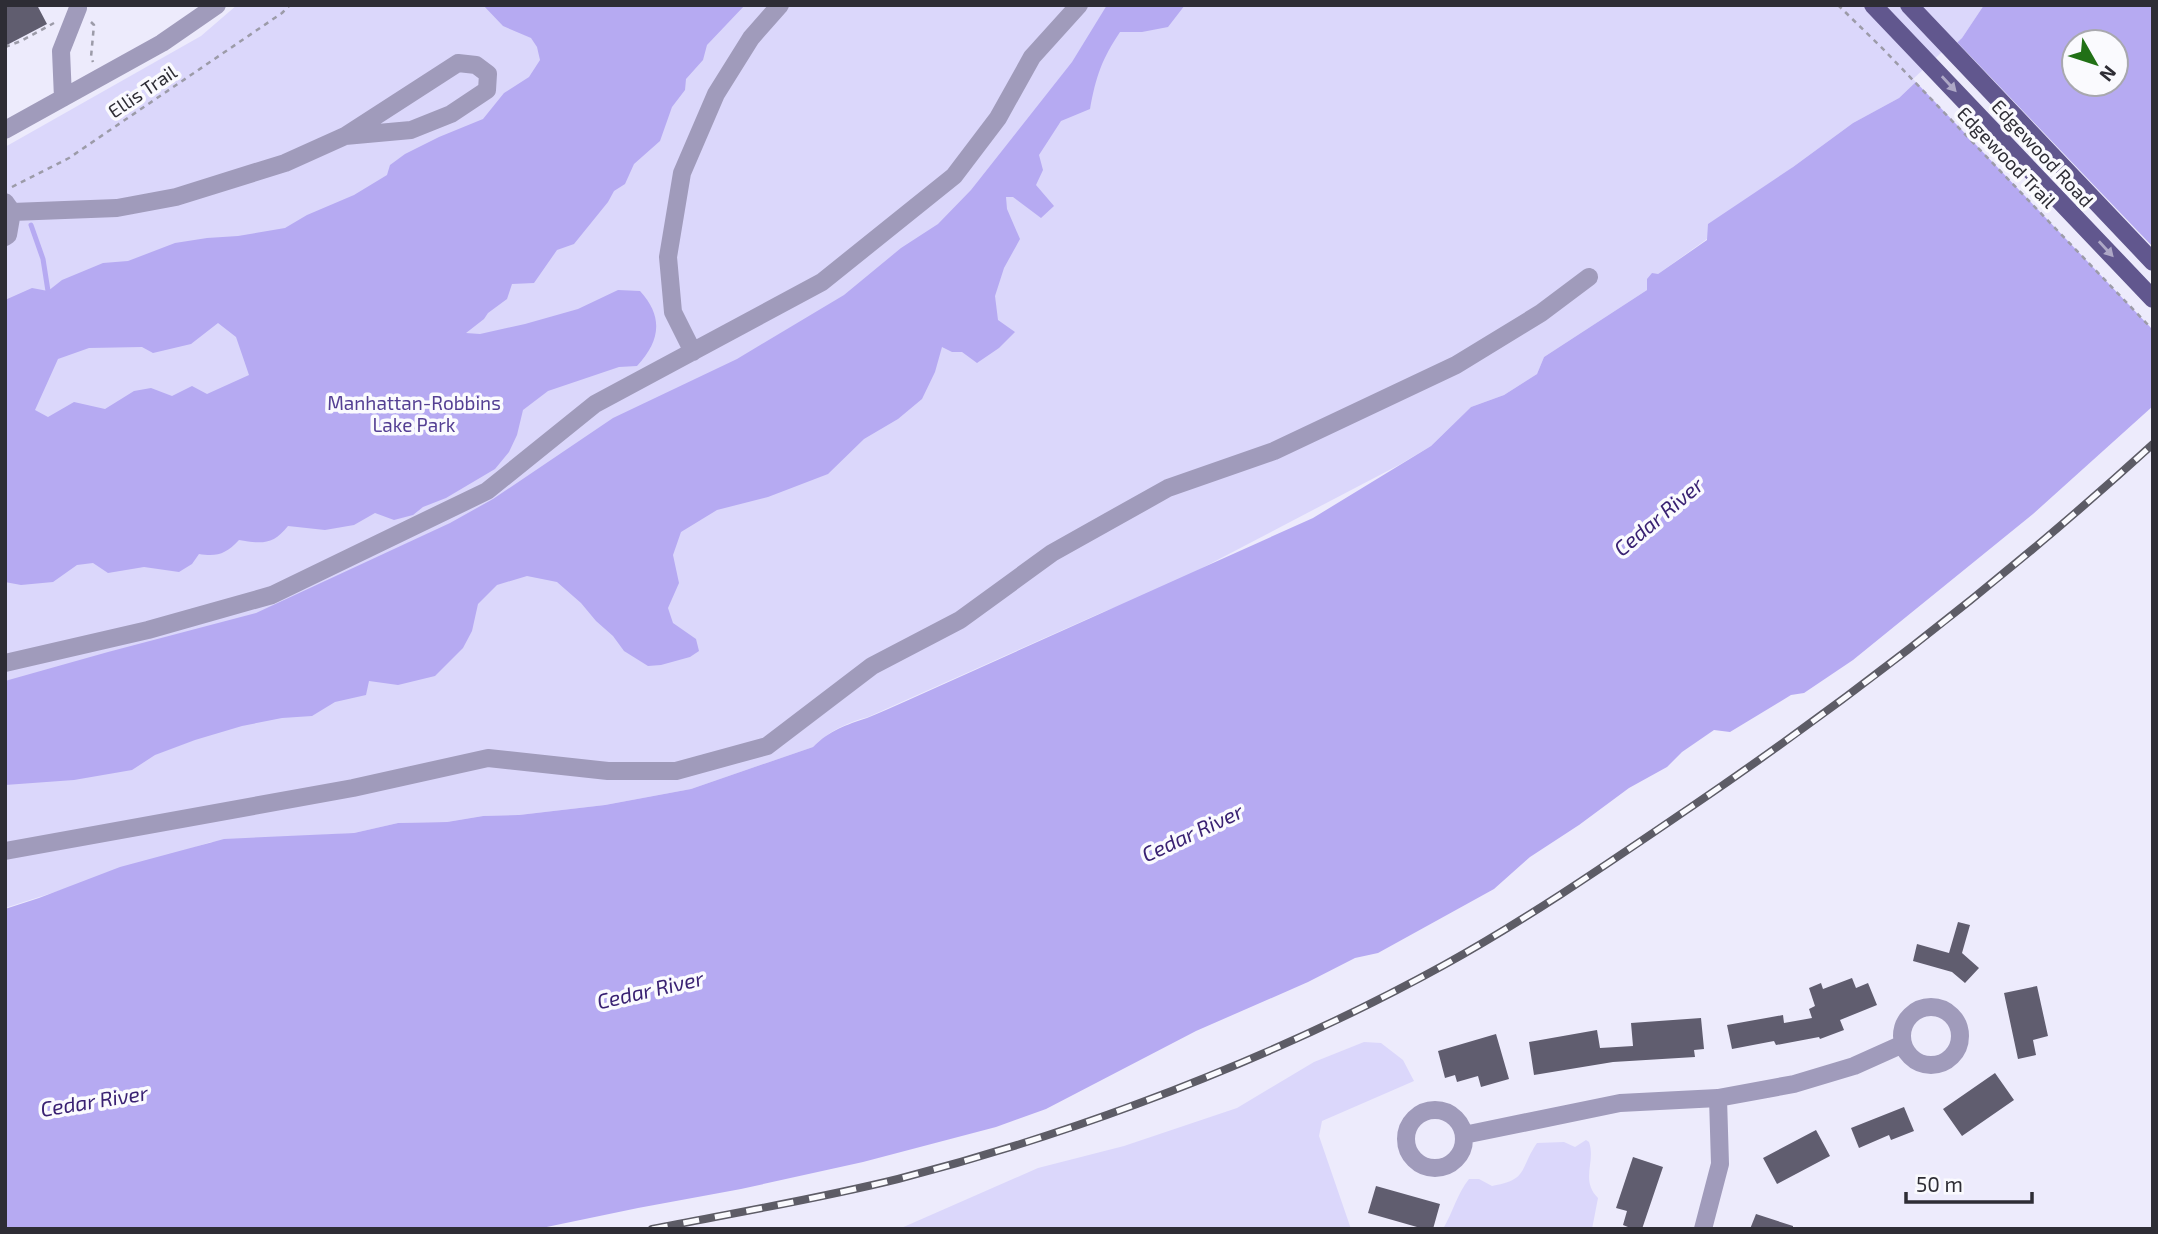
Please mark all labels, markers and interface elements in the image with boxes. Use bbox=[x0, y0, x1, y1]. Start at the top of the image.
north arrow bbox=[2060, 28, 2130, 98]
street label: Ellis Trail bbox=[103, 60, 181, 122]
text: N bbox=[2095, 61, 2122, 87]
one-way arrow bbox=[1941, 75, 1957, 92]
street label: Edgewood Road bbox=[1987, 95, 2099, 211]
street label: Edgewood Trail bbox=[1953, 102, 2061, 213]
one-way arrow bbox=[2097, 241, 2114, 258]
park label: Manhattan-Robbins Lake Park bbox=[327, 391, 501, 436]
water label: Cedar River bbox=[1608, 471, 1708, 560]
water label: Cedar River bbox=[1137, 797, 1247, 866]
water label: Cedar River bbox=[594, 964, 706, 1013]
water label: Cedar River bbox=[38, 1079, 150, 1121]
scale bar bbox=[1906, 1160, 2032, 1204]
text: 50 m bbox=[1916, 1171, 1963, 1196]

